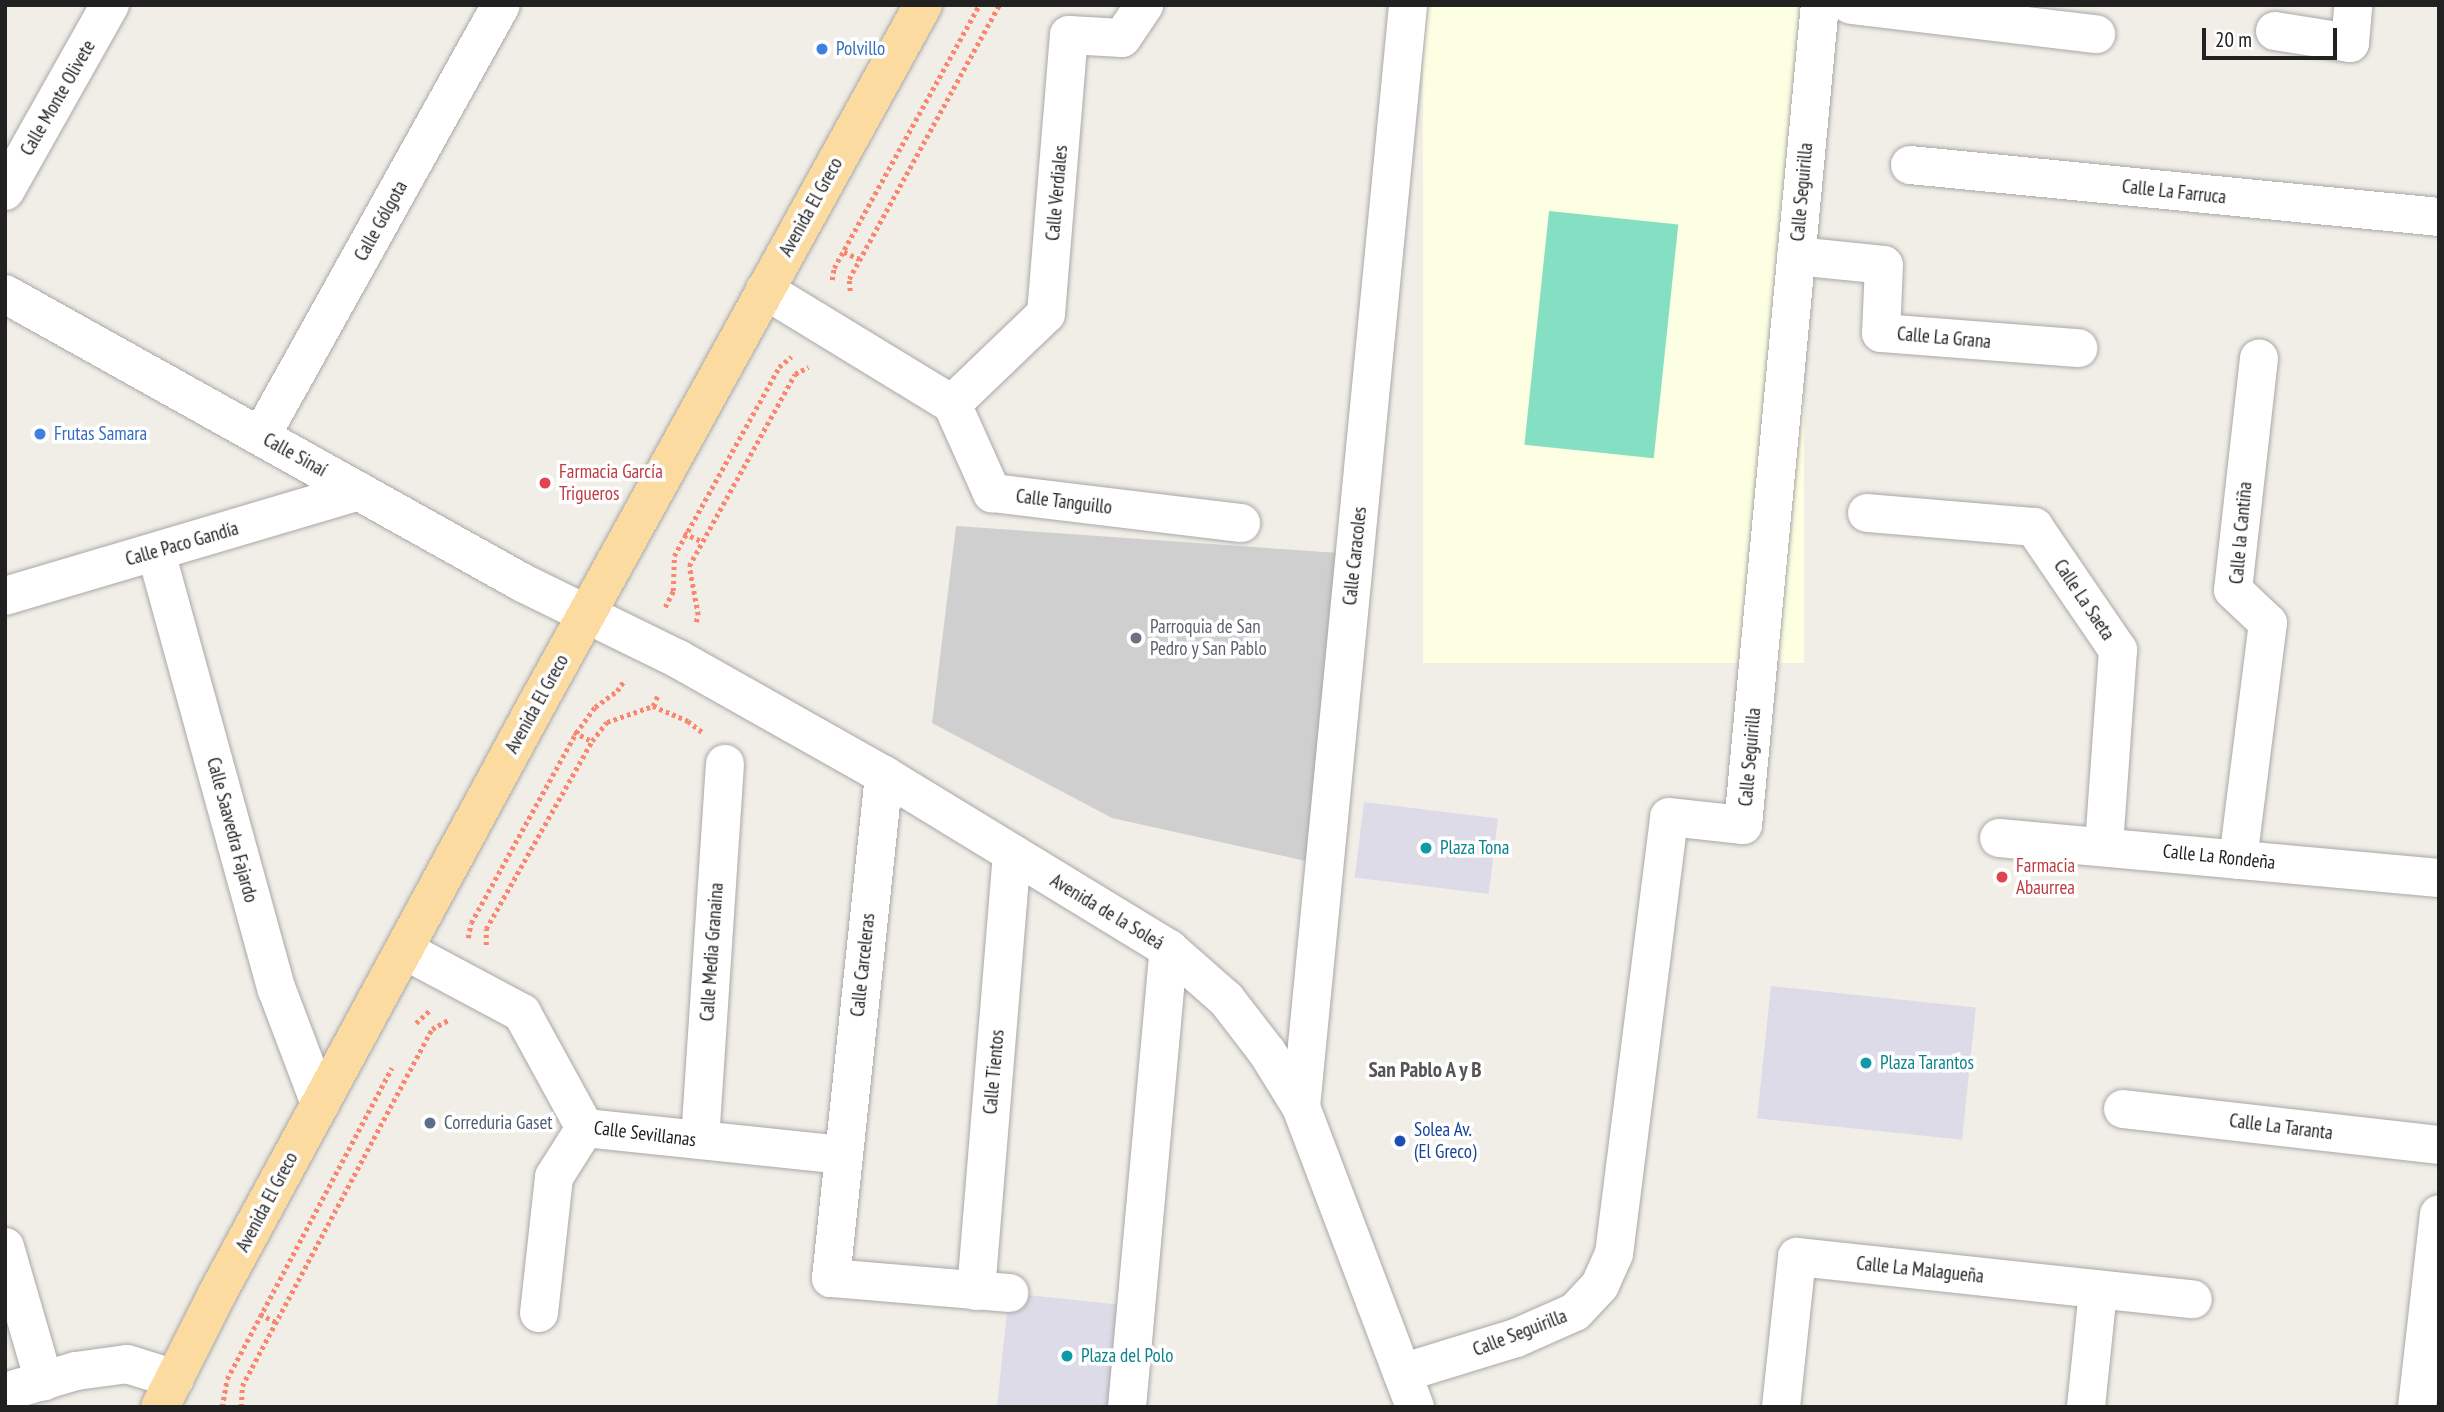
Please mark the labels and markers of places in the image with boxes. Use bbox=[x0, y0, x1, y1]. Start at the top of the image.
place label: Polvillo bbox=[836, 38, 885, 60]
marker: Polvillo bbox=[814, 41, 830, 57]
place label: Frutas Samara bbox=[54, 423, 147, 445]
marker: Frutas Samara bbox=[32, 426, 48, 442]
place label: Farmacia García Trigueros bbox=[559, 461, 663, 505]
marker: Farmacia García Trigueros bbox=[537, 475, 553, 491]
place label: Parroquia de San Pedro y San Pablo bbox=[1150, 616, 1267, 660]
marker: Parroquia de San Pedro y San Pablo bbox=[1128, 630, 1144, 646]
place label: Plaza Tona bbox=[1440, 837, 1510, 859]
marker: Plaza Tona bbox=[1418, 840, 1434, 856]
place label: Farmacia Abaurrea bbox=[2016, 855, 2075, 899]
marker: Farmacia Abaurrea bbox=[1994, 869, 2010, 885]
place label: Plaza Tarantos bbox=[1880, 1052, 1974, 1074]
marker: Plaza Tarantos bbox=[1858, 1055, 1874, 1071]
place label: Correduria Gaset bbox=[444, 1112, 553, 1134]
marker: Correduria Gaset bbox=[422, 1115, 438, 1131]
place label: Solea Av. (El Greco) bbox=[1414, 1119, 1476, 1163]
marker: Solea Av. (El Greco) bbox=[1392, 1133, 1408, 1149]
place label: Plaza del Polo bbox=[1081, 1345, 1173, 1367]
marker: Plaza del Polo bbox=[1059, 1348, 1075, 1364]

